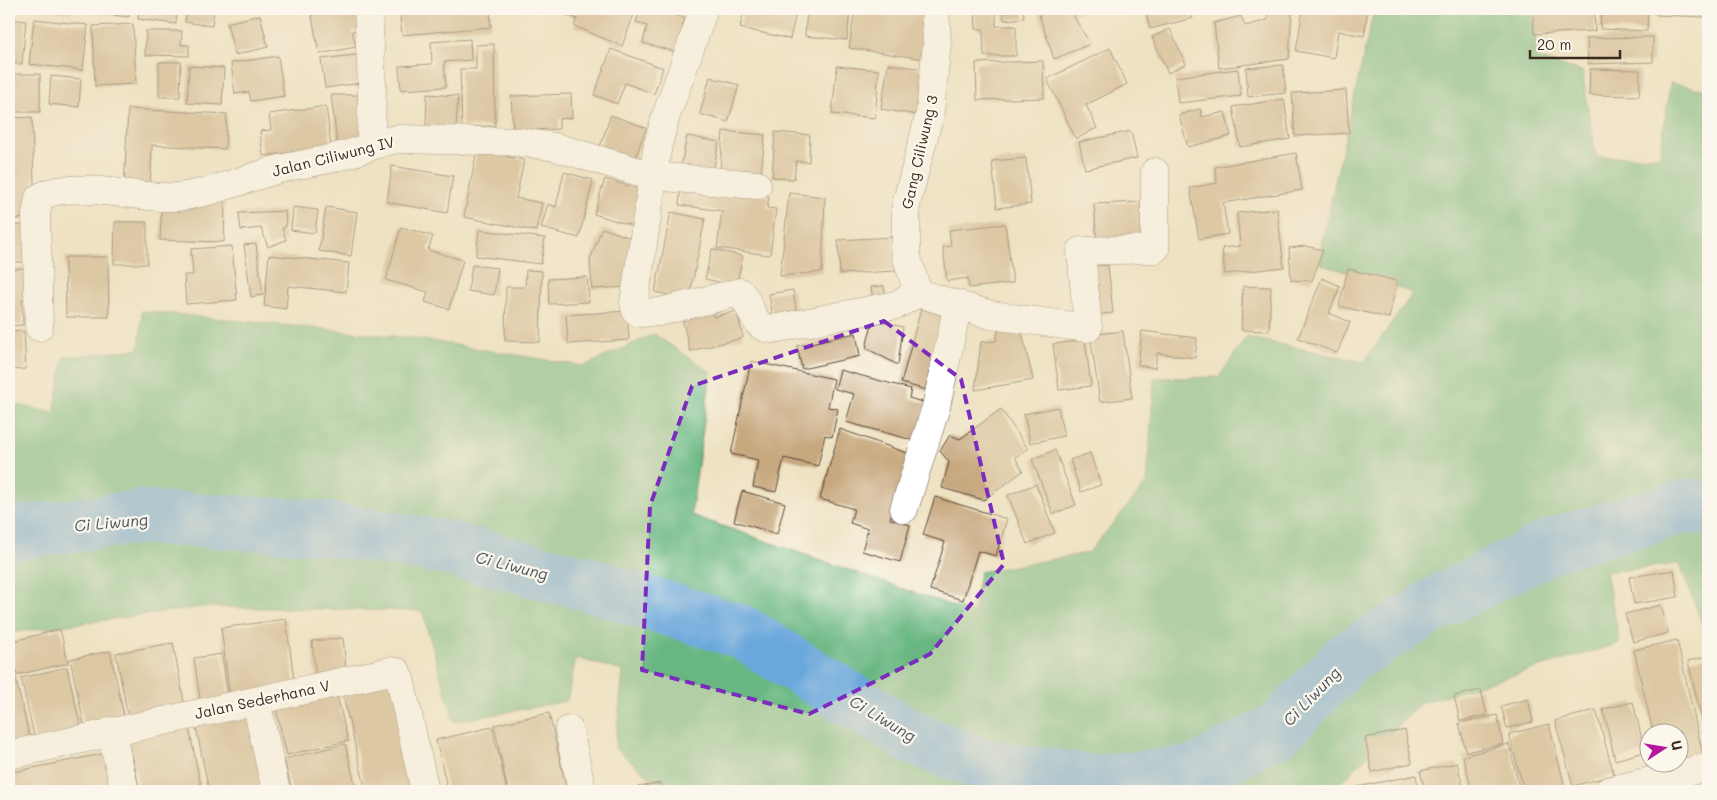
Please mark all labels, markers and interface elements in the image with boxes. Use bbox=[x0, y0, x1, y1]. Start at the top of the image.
scale bar bbox=[1530, 28, 1620, 60]
text: 20 m bbox=[1537, 34, 1571, 54]
street label: Gang Ciliwung 3 bbox=[896, 93, 942, 211]
street label: Jalan Ciliwung IV bbox=[270, 131, 396, 181]
water label: Ci Liwung bbox=[73, 508, 149, 536]
water label: Ci Liwung bbox=[474, 546, 550, 584]
water label: Ci Liwung bbox=[1278, 662, 1344, 730]
street label: Jalan Sederhana V bbox=[193, 675, 331, 723]
water label: Ci Liwung bbox=[846, 690, 920, 746]
north arrow bbox=[1640, 722, 1690, 772]
text: U bbox=[1667, 738, 1688, 752]

